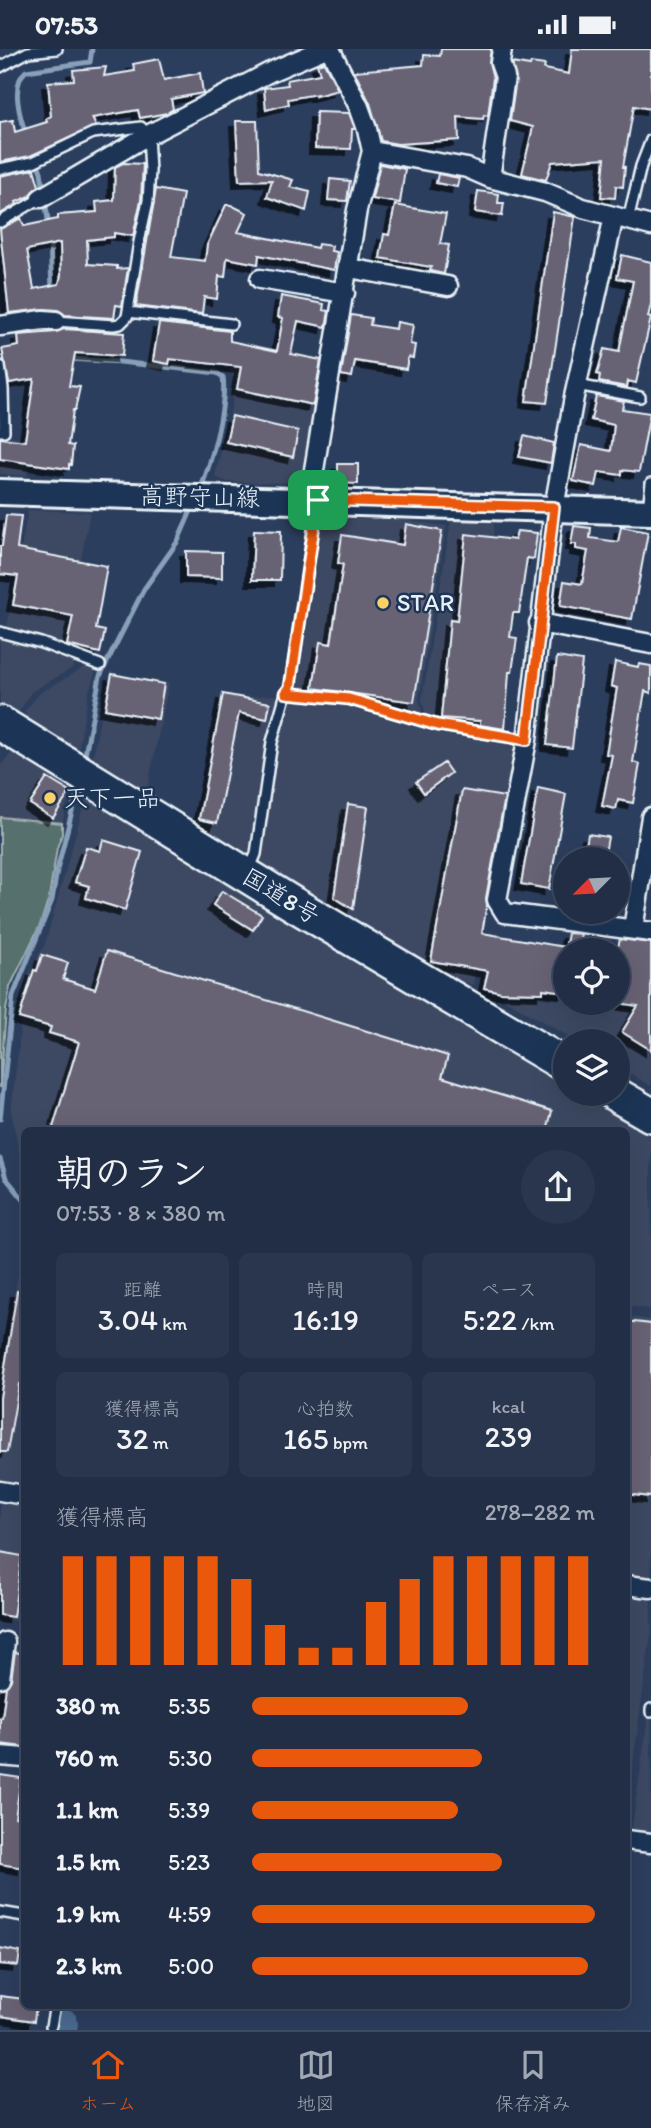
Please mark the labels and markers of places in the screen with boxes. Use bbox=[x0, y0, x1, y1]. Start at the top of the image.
pin bbox=[288, 470, 348, 530]
place label: STAR bbox=[397, 588, 454, 617]
marker: STAR bbox=[375, 595, 391, 611]
place label: 天下一品 bbox=[64, 783, 160, 812]
marker: 天下一品 bbox=[42, 790, 58, 806]

